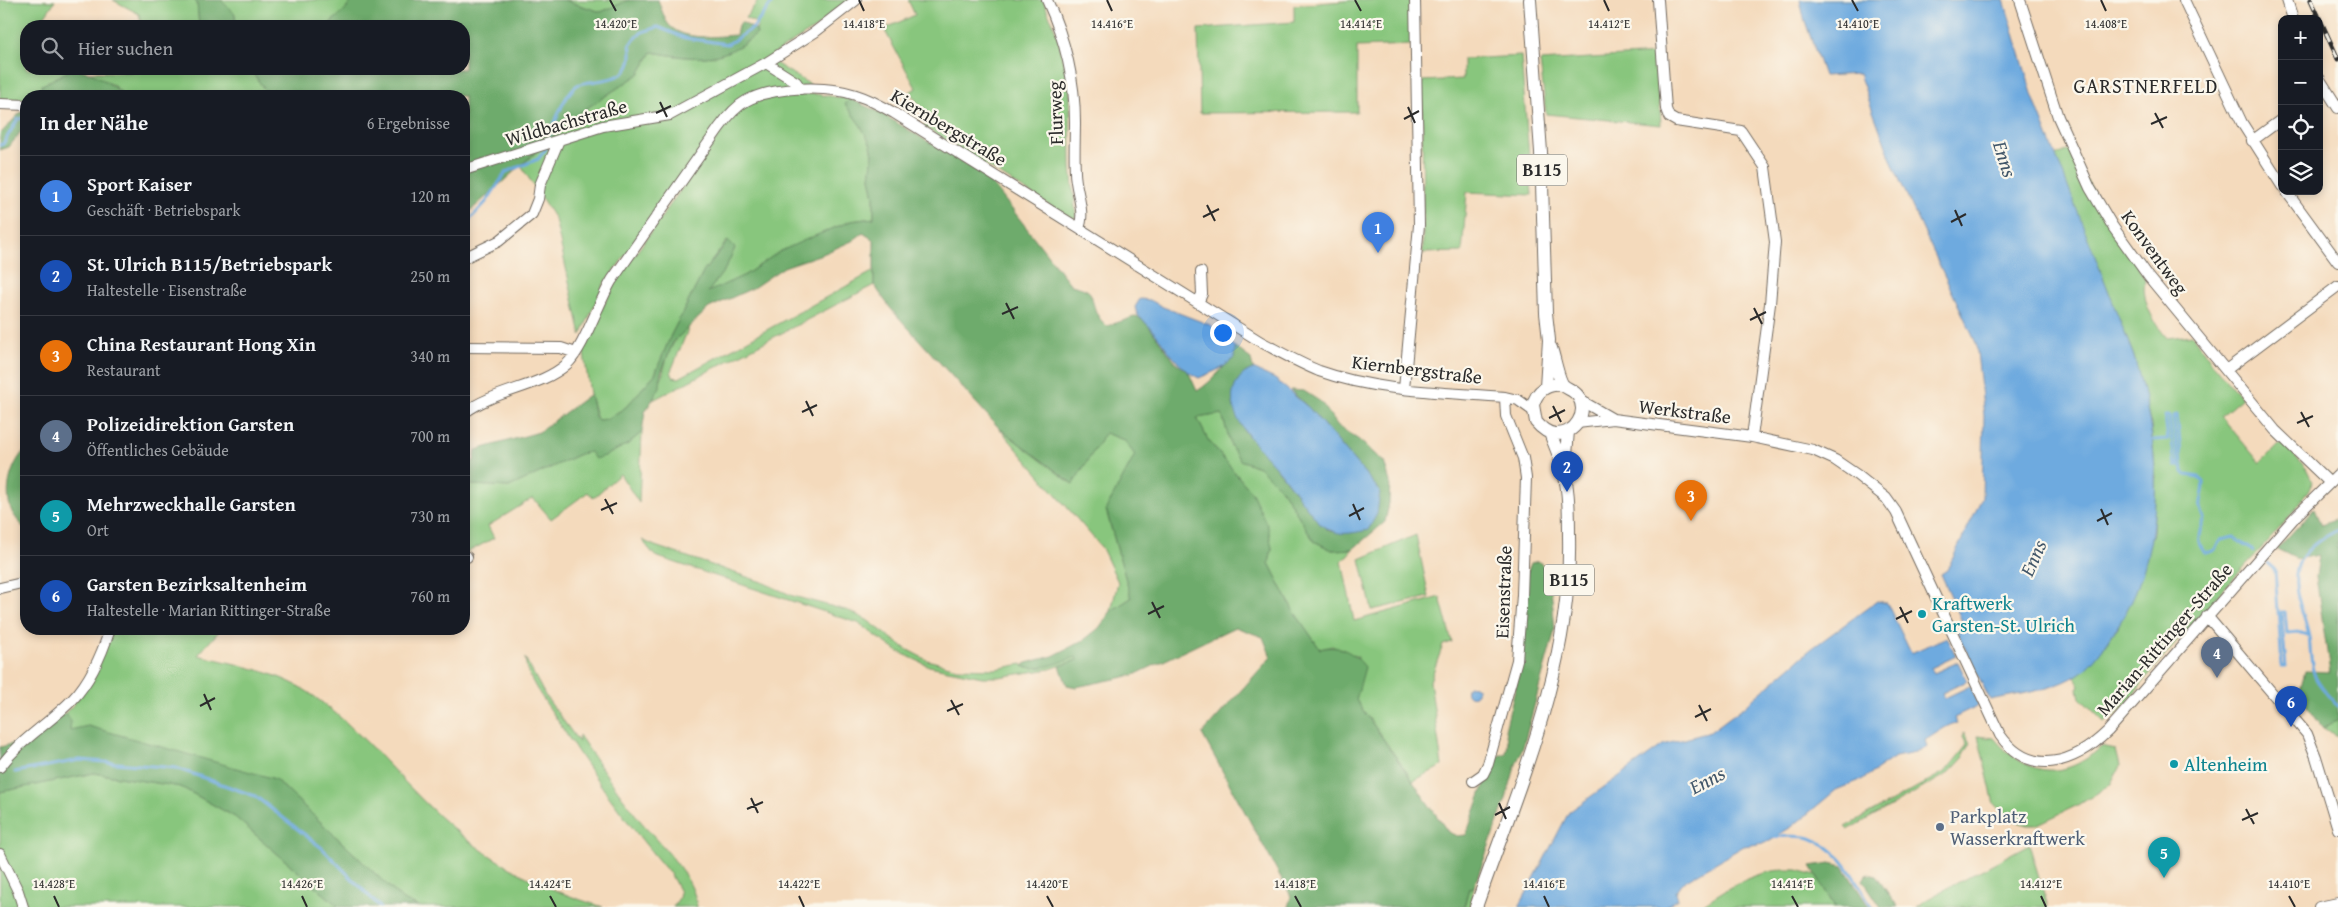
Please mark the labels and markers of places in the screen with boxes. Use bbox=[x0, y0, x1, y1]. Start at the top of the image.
pin: 1 bbox=[1362, 212, 1394, 253]
pin: 2 bbox=[1551, 451, 1583, 492]
pin: 3 bbox=[1675, 480, 1707, 521]
place label: Kraftwerk Garsten-St. Ulrich bbox=[1932, 589, 2075, 639]
marker: Kraftwerk Garsten-St. Ulrich bbox=[1916, 608, 1928, 620]
pin: 4 bbox=[2201, 637, 2233, 678]
pin: 6 bbox=[2275, 686, 2307, 727]
place label: Altenheim bbox=[2184, 750, 2268, 778]
marker: Altenheim bbox=[2168, 758, 2180, 770]
place label: Parkplatz Wasserkraftwerk bbox=[1950, 802, 2085, 852]
marker: Parkplatz Wasserkraftwerk bbox=[1934, 821, 1946, 833]
pin: 5 bbox=[2148, 837, 2180, 878]

